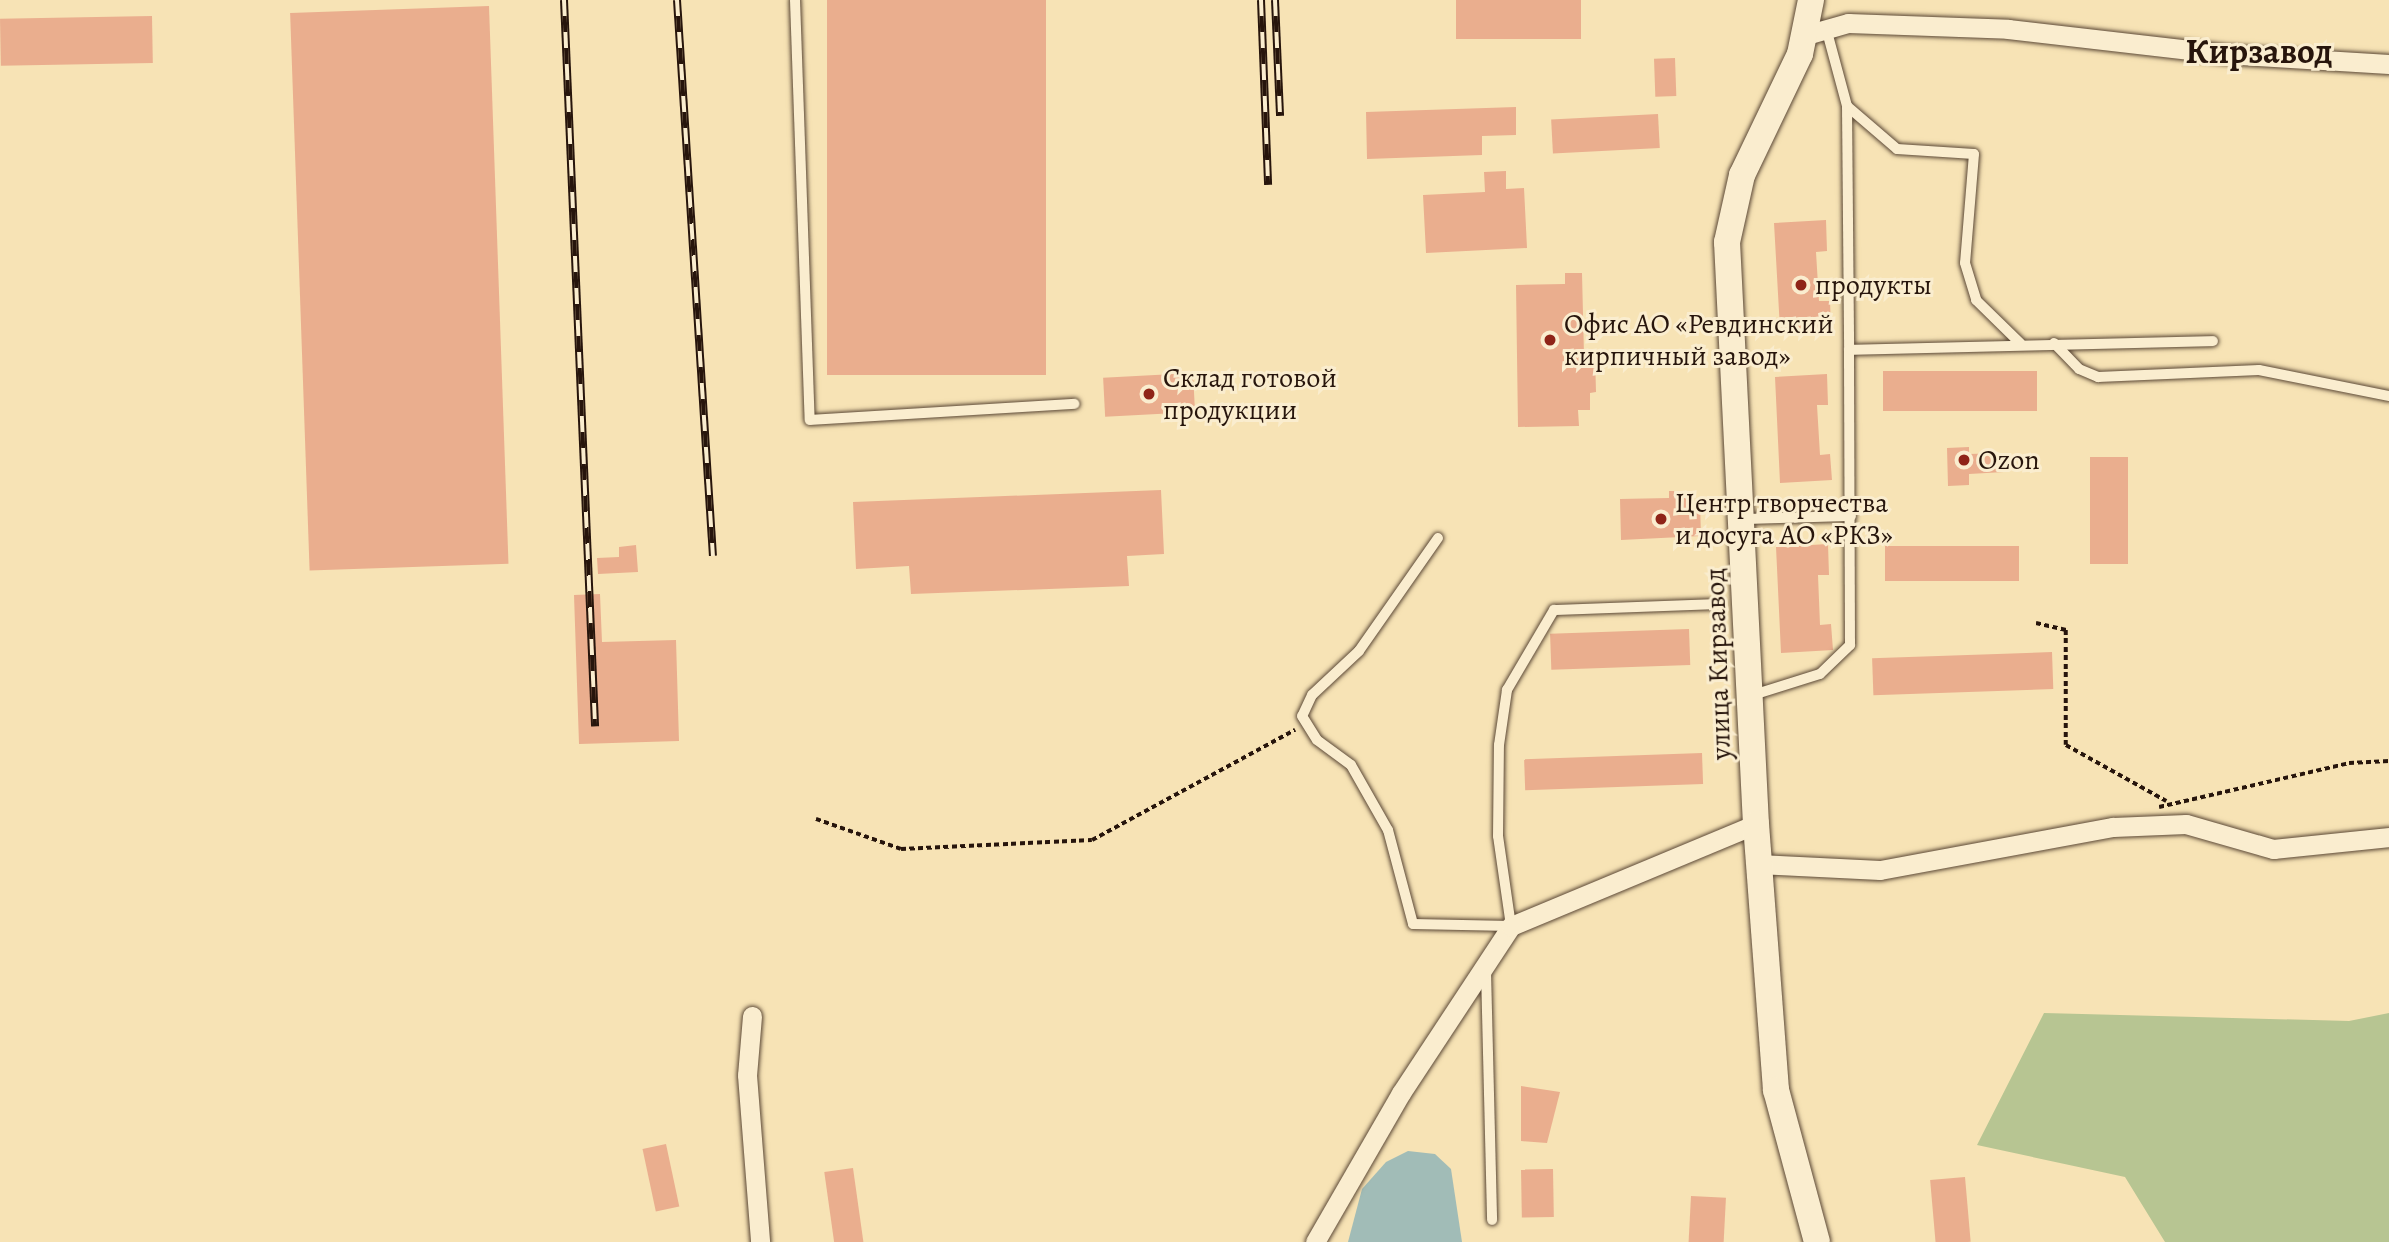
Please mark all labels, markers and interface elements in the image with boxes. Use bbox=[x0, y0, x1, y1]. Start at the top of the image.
district label: Кирзавод bbox=[2185, 30, 2333, 72]
place label: продукты bbox=[1815, 268, 1932, 302]
marker: продукты bbox=[1793, 277, 1809, 293]
place label: Офис АО «Ревдинский кирпичный завод» bbox=[1564, 307, 1834, 373]
marker: Офис АО «Ревдинский кирпичный завод» bbox=[1542, 332, 1558, 348]
place label: Склад готовой продукции bbox=[1163, 361, 1337, 427]
marker: Склад готовой продукции bbox=[1141, 386, 1157, 402]
place label: Ozon bbox=[1978, 443, 2040, 477]
marker: Ozon bbox=[1956, 452, 1972, 468]
place label: Центр творчества и досуга АО «РКЗ» bbox=[1675, 486, 1893, 552]
marker: Центр творчества и досуга АО «РКЗ» bbox=[1653, 511, 1669, 527]
street label: улица Кирзавод bbox=[1698, 567, 1738, 761]

